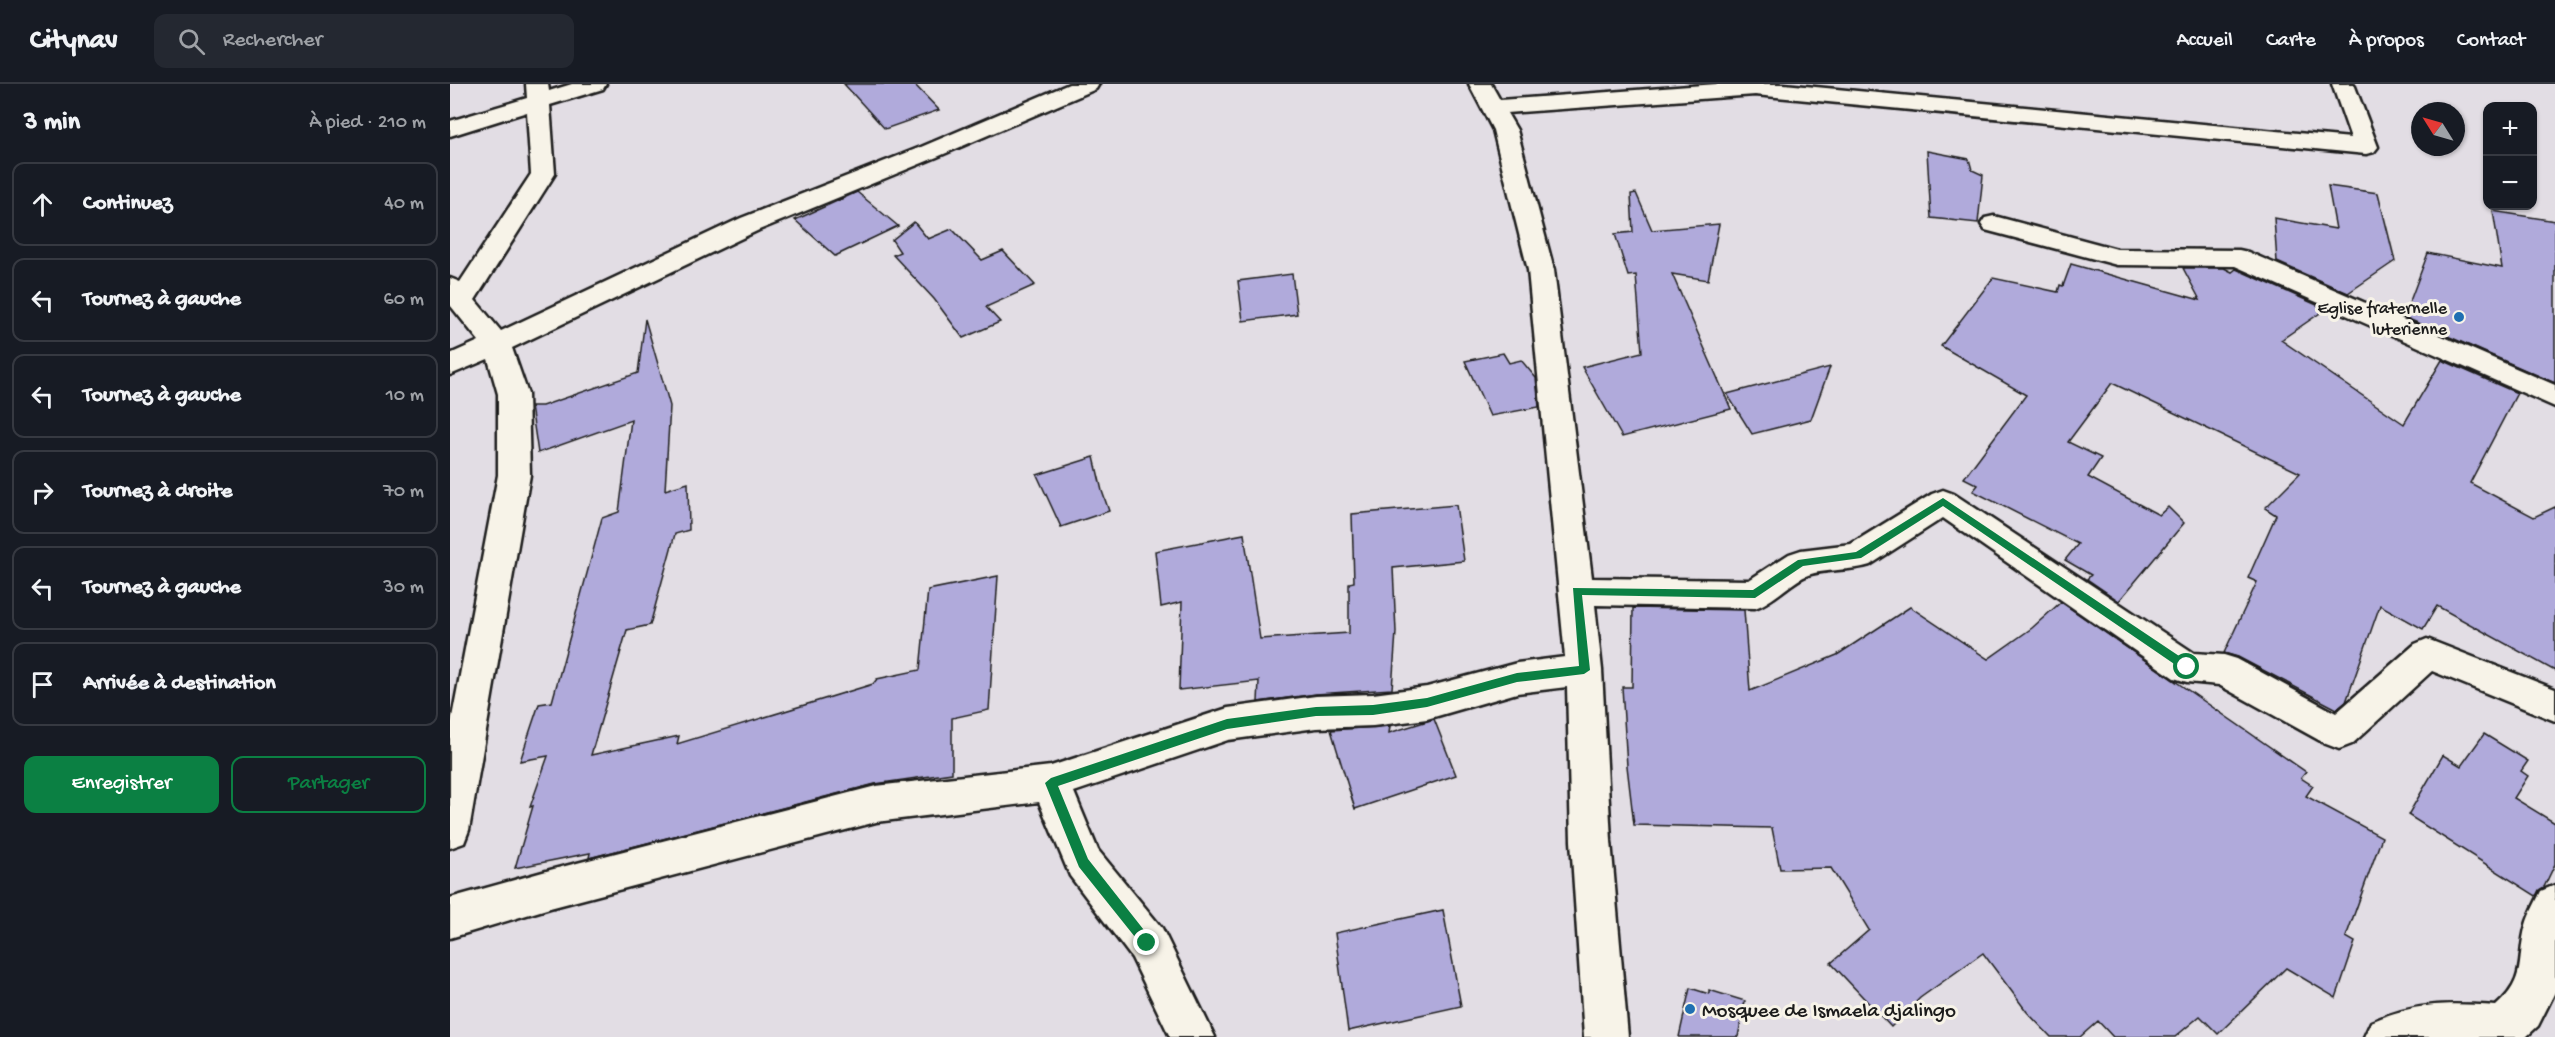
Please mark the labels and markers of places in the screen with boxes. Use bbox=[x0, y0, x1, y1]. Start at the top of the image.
place label: Eglise fraternelle luterienne bbox=[2318, 299, 2448, 341]
marker: Eglise fraternelle luterienne bbox=[2452, 310, 2466, 324]
place label: Mosquee de Ismaela djalingo bbox=[1702, 1000, 1956, 1025]
marker: Mosquee de Ismaela djalingo bbox=[1683, 1002, 1697, 1016]

